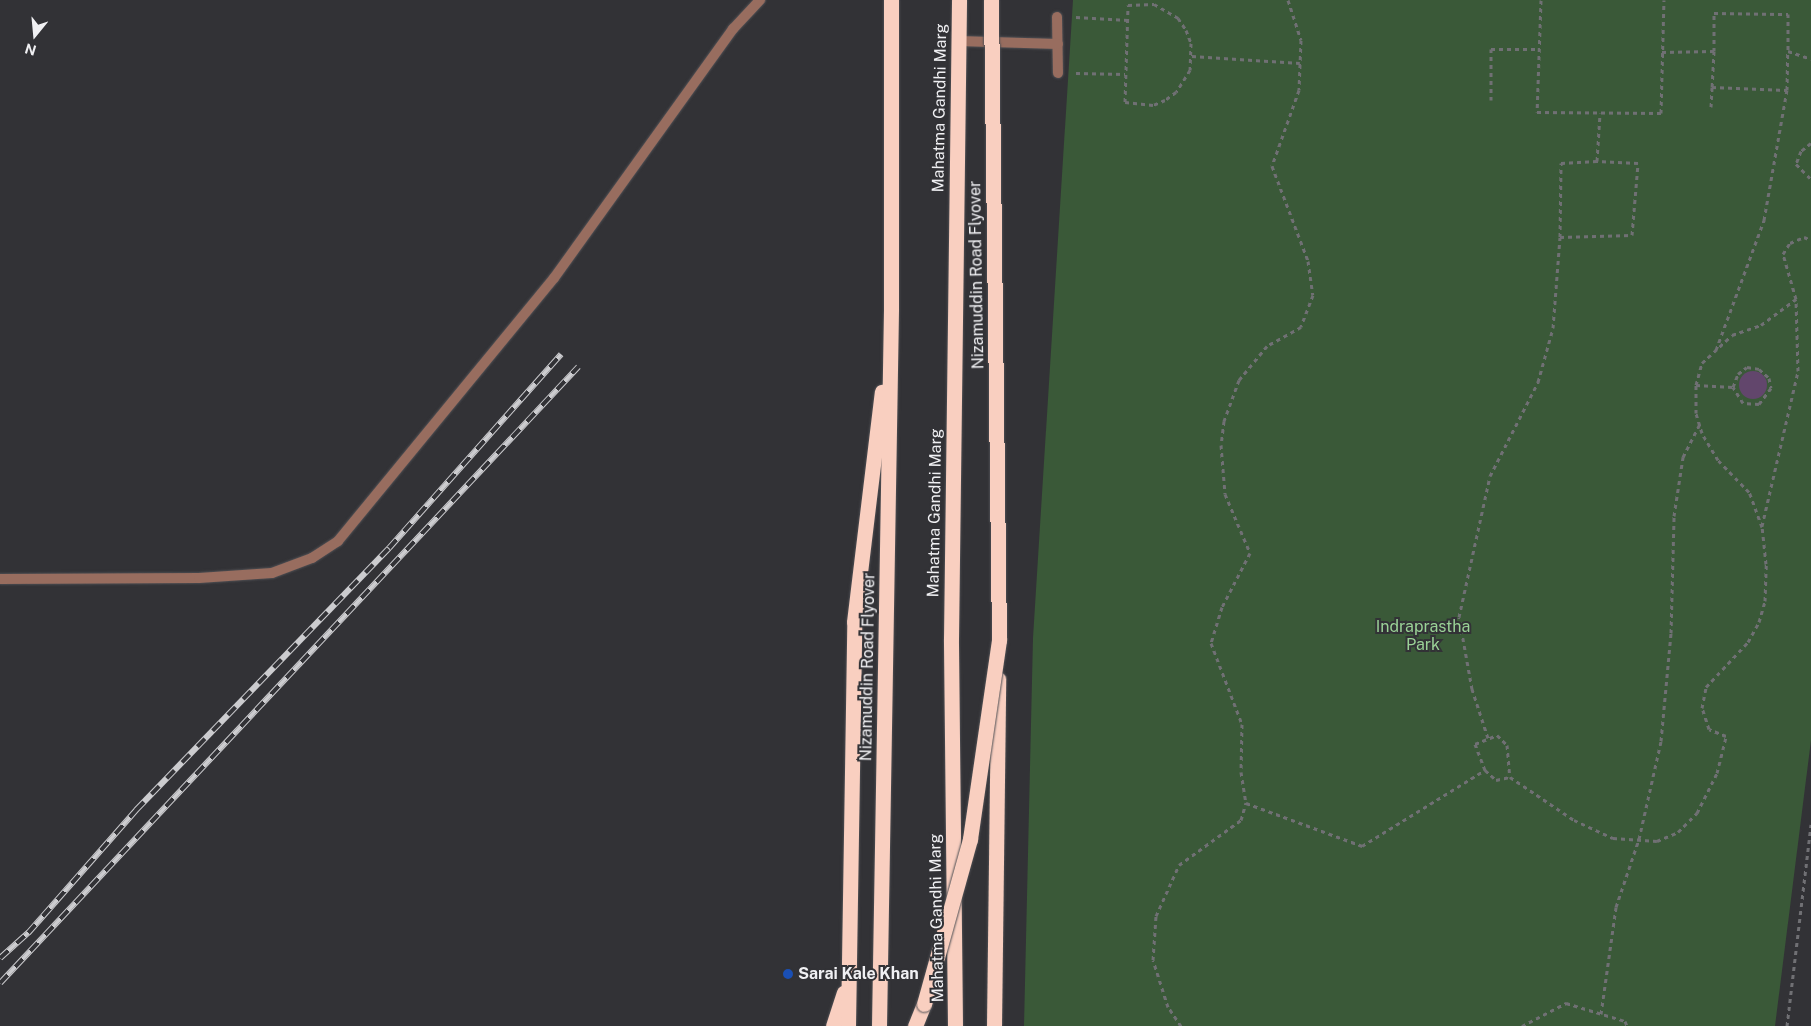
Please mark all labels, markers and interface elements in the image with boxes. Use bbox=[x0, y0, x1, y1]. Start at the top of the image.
north arrow bbox=[10, 10, 60, 60]
street label: Mahatma Gandhi Marg bbox=[929, 23, 951, 193]
text: N bbox=[23, 40, 38, 59]
street label: Nizamuddin Road Flyover bbox=[966, 181, 988, 369]
street label: Mahatma Gandhi Marg bbox=[924, 428, 946, 598]
street label: Nizamuddin Road Flyover bbox=[857, 573, 879, 761]
park label: Indraprastha Park bbox=[1376, 617, 1470, 655]
street label: Mahatma Gandhi Marg bbox=[926, 833, 948, 1003]
place label: Sarai Kale Khan bbox=[798, 964, 919, 984]
marker: Sarai Kale Khan bbox=[782, 968, 794, 980]

